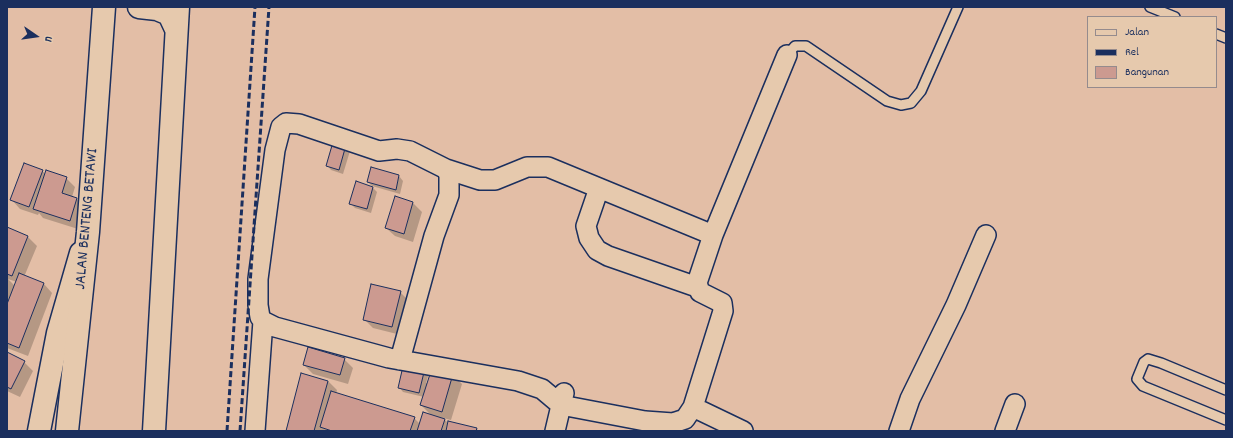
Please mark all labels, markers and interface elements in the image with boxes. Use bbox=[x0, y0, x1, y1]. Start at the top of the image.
north arrow bbox=[16, 16, 56, 56]
legend bbox=[1087, 16, 1217, 88]
text: Jalan bbox=[1125, 24, 1149, 41]
text: U bbox=[39, 34, 56, 43]
text: Rel bbox=[1125, 44, 1139, 61]
text: Bangunan bbox=[1125, 64, 1169, 81]
street label: JALAN BENTENG BETAWI bbox=[72, 148, 104, 290]

